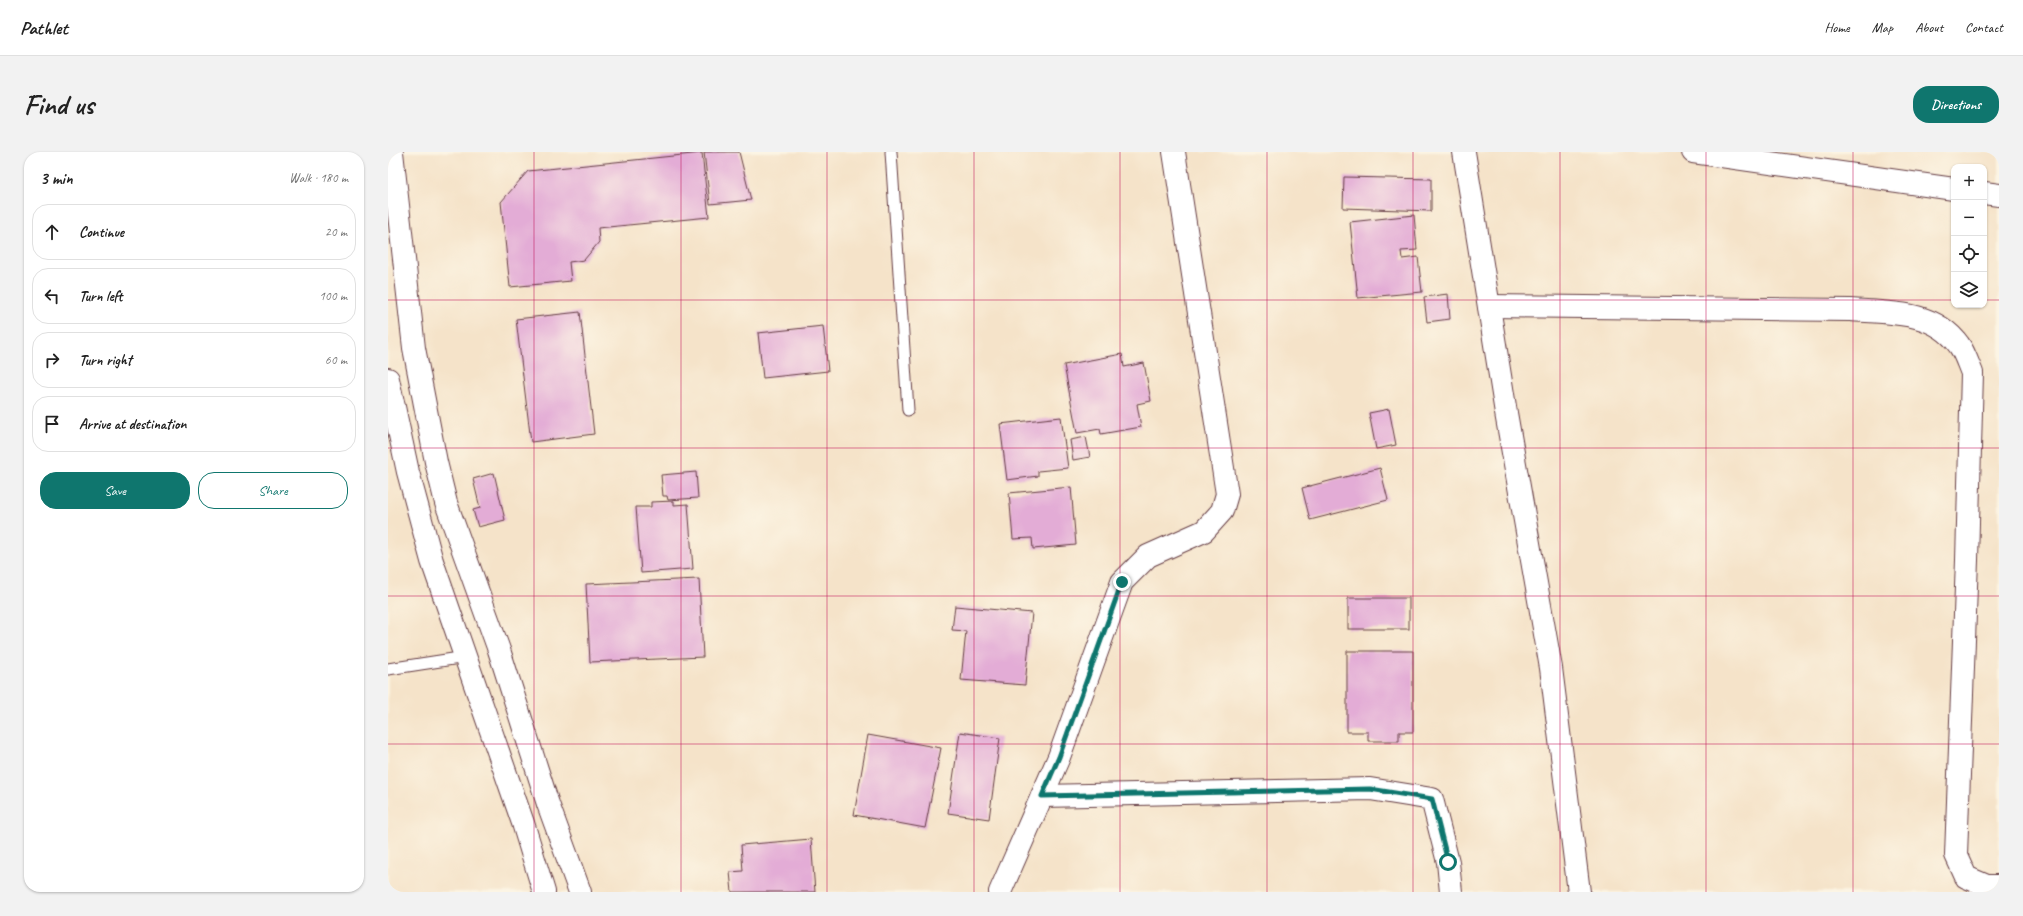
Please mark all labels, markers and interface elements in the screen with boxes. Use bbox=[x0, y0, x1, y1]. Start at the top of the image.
text: Pathlet bbox=[20, 16, 68, 40]
text: Home bbox=[1824, 19, 1850, 36]
text: Map bbox=[1872, 19, 1893, 36]
text: About bbox=[1915, 19, 1943, 36]
text: Contact bbox=[1965, 19, 2003, 36]
button: Directions bbox=[1913, 86, 1999, 123]
text: Find us bbox=[24, 87, 94, 122]
map controls bbox=[1951, 164, 1987, 308]
button: + bbox=[1951, 164, 1987, 200]
text: 3 min bbox=[40, 168, 73, 189]
text: Walk · 180 m bbox=[289, 170, 348, 186]
button: − bbox=[1951, 200, 1987, 236]
icon: ahead bbox=[41, 221, 63, 243]
text: Continue bbox=[79, 223, 124, 242]
text: 20 m bbox=[325, 224, 347, 240]
button: locate bbox=[1951, 236, 1987, 272]
button: layers bbox=[1951, 272, 1987, 308]
icon: left bbox=[41, 285, 63, 307]
text: Turn left bbox=[79, 287, 122, 306]
text: 100 m bbox=[319, 288, 347, 304]
icon: right bbox=[41, 349, 63, 371]
text: Turn right bbox=[79, 351, 132, 370]
text: 60 m bbox=[325, 352, 347, 368]
icon: arrive bbox=[41, 413, 63, 435]
text: Arrive at destination bbox=[79, 415, 186, 434]
button: Save bbox=[40, 472, 190, 509]
button: Share bbox=[198, 472, 348, 509]
route end bbox=[1113, 573, 1131, 591]
route start bbox=[1439, 853, 1457, 871]

